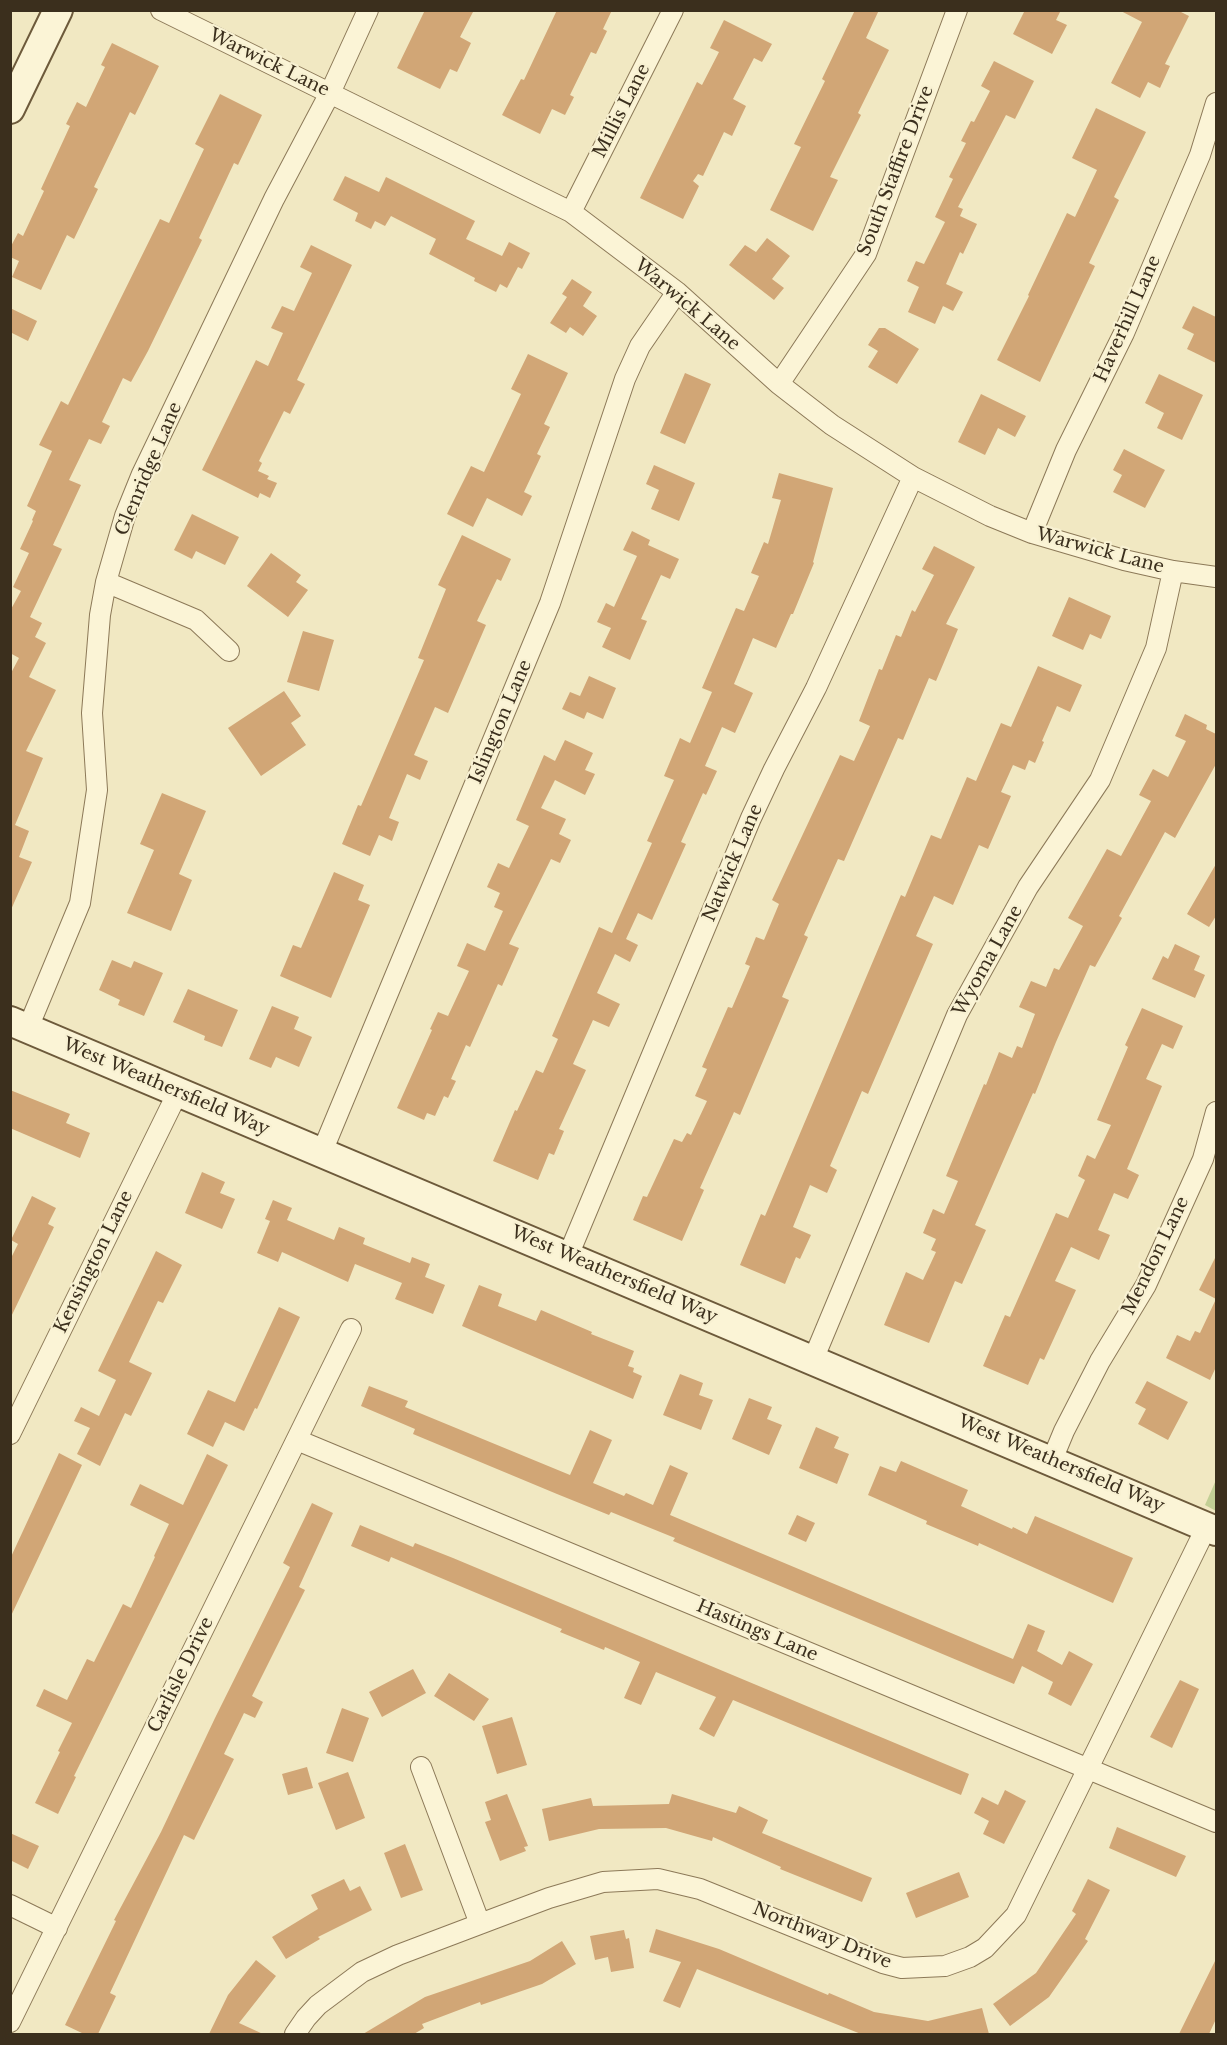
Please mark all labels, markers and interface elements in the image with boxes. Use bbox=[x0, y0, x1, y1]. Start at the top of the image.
street label: Warwick Lane bbox=[205, 25, 333, 101]
street label: Millis Lane bbox=[589, 60, 655, 162]
street label: South Staffire Drive bbox=[853, 83, 939, 259]
street label: Haverhill Lane bbox=[1090, 252, 1166, 386]
street label: Warwick Lane bbox=[630, 255, 744, 355]
street label: Glenridge Lane bbox=[111, 399, 187, 539]
street label: Warwick Lane bbox=[1034, 524, 1166, 578]
street label: Islington Lane bbox=[465, 657, 537, 787]
street label: Natwick Lane bbox=[699, 801, 767, 925]
street label: Wyoma Lane bbox=[949, 902, 1027, 1020]
street label: West Weathersfield Way bbox=[59, 1034, 273, 1140]
street label: Kensington Lane bbox=[50, 1187, 138, 1337]
street label: Mendon Lane bbox=[1118, 1193, 1194, 1319]
street label: West Weathersfield Way bbox=[507, 1222, 721, 1328]
street label: West Weathersfield Way bbox=[954, 1411, 1168, 1517]
street label: Hastings Lane bbox=[693, 1596, 821, 1666]
street label: Carlisle Drive bbox=[144, 1614, 218, 1736]
street label: Northway Drive bbox=[749, 1898, 895, 1974]

